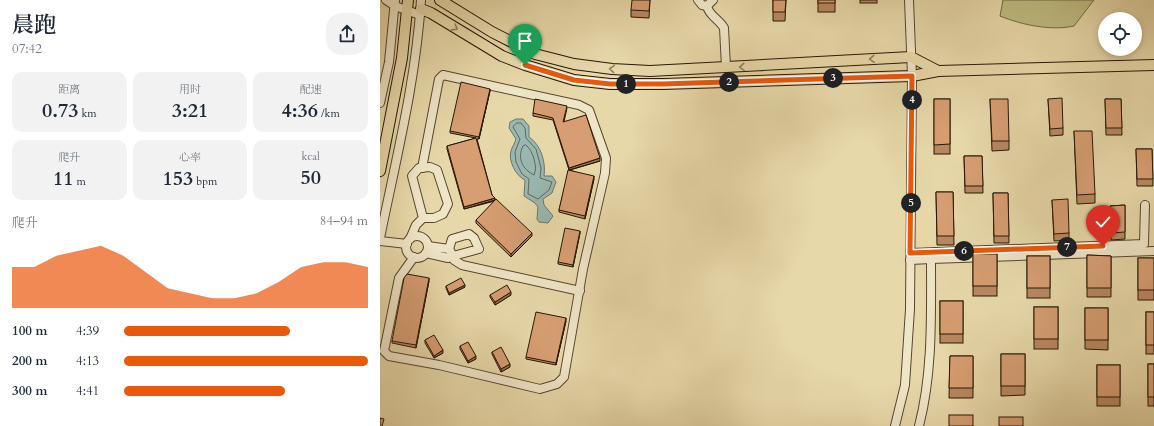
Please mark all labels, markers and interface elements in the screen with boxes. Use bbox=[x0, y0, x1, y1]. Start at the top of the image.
text: 晨跑 bbox=[12, 10, 56, 40]
map controls bbox=[1098, 12, 1142, 56]
button: locate bbox=[1098, 12, 1142, 56]
button: share bbox=[326, 13, 368, 55]
one-way arrow bbox=[451, 23, 458, 31]
pin bbox=[508, 24, 542, 65]
icon: arrive bbox=[514, 30, 536, 52]
text: 07:42 bbox=[12, 40, 42, 58]
one-way arrow bbox=[869, 55, 875, 64]
one-way arrow bbox=[739, 62, 745, 71]
one-way arrow bbox=[609, 64, 615, 73]
pin: 3 bbox=[823, 68, 843, 88]
text: 3 bbox=[830, 70, 836, 85]
pin: 2 bbox=[719, 72, 739, 92]
pin: 1 bbox=[616, 74, 636, 94]
text: 2 bbox=[726, 74, 732, 89]
text: 1 bbox=[623, 76, 629, 91]
text: 距离 bbox=[58, 82, 80, 97]
text: 用时 bbox=[179, 82, 201, 97]
text: 配速 bbox=[300, 82, 322, 97]
pin: 4 bbox=[902, 90, 922, 110]
text: 4 bbox=[909, 92, 915, 107]
text: 0.73 bbox=[42, 97, 79, 124]
text: 3:21 bbox=[172, 97, 208, 124]
text: 4:36 bbox=[282, 97, 318, 124]
text: km bbox=[79, 106, 97, 121]
text: /km bbox=[318, 106, 340, 121]
text: kcal bbox=[301, 149, 320, 164]
text: 爬升 bbox=[58, 150, 80, 165]
text: 心率 bbox=[179, 150, 201, 165]
text: 50 bbox=[300, 164, 321, 191]
text: 11 bbox=[53, 165, 73, 192]
text: 153 bbox=[163, 165, 193, 192]
text: m bbox=[73, 174, 86, 189]
text: bpm bbox=[193, 174, 217, 189]
pin: 5 bbox=[901, 193, 921, 213]
text: 5 bbox=[908, 195, 914, 210]
pin bbox=[1086, 205, 1120, 246]
icon: check bbox=[1092, 211, 1114, 233]
text: 84–94 m bbox=[320, 212, 368, 230]
text: 爬升 bbox=[12, 214, 38, 232]
pin: 7 bbox=[1057, 237, 1077, 257]
text: 7 bbox=[1064, 239, 1070, 254]
pin: 6 bbox=[954, 241, 974, 261]
text: 6 bbox=[961, 243, 967, 258]
text: 100 m bbox=[12, 322, 47, 340]
text: 4:39 bbox=[76, 322, 99, 340]
text: 200 m bbox=[12, 352, 47, 370]
text: 4:13 bbox=[76, 352, 99, 370]
text: 300 m bbox=[12, 382, 47, 400]
text: 4:41 bbox=[76, 382, 99, 400]

